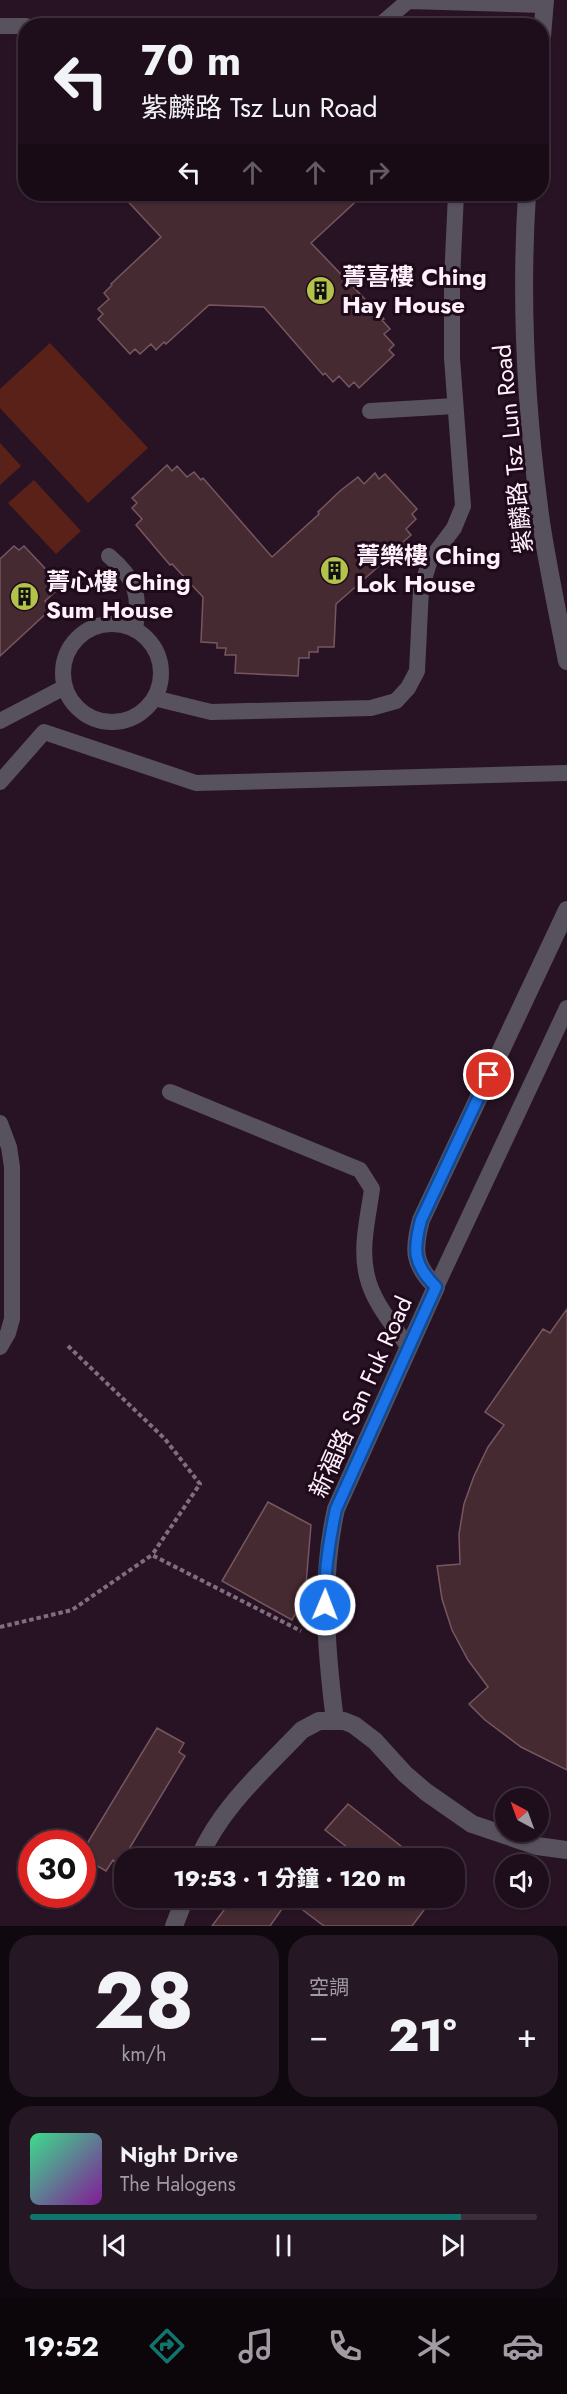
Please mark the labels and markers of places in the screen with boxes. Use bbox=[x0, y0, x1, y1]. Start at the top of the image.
place label: 菁喜樓 Ching Hay House bbox=[342, 259, 487, 322]
building icon: 菁喜樓 Ching Hay House bbox=[305, 275, 337, 307]
place label: 菁樂樓 Ching Lok House bbox=[356, 538, 501, 601]
building icon: 菁樂樓 Ching Lok House bbox=[319, 554, 351, 586]
place label: 菁心樓 Ching Sum House bbox=[46, 564, 191, 627]
building icon: 菁心樓 Ching Sum House bbox=[9, 580, 41, 612]
pin bbox=[463, 1049, 514, 1100]

